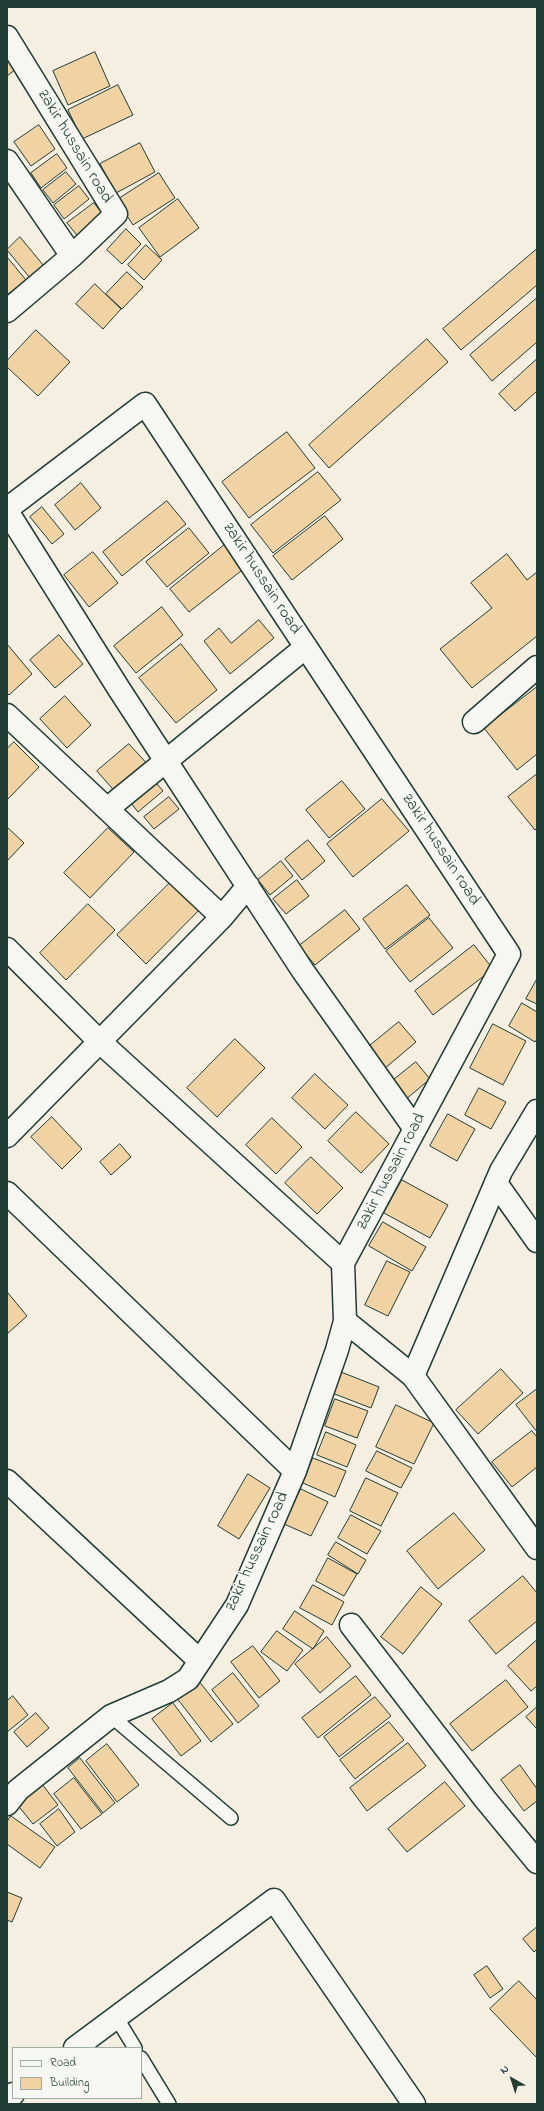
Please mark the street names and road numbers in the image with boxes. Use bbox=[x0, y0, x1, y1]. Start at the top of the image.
street label: zakir hussain road bbox=[32, 86, 116, 208]
street label: zakir hussain road bbox=[217, 519, 305, 639]
street label: zakir hussain road bbox=[396, 790, 484, 910]
street label: zakir hussain road bbox=[353, 1110, 431, 1234]
street label: zakir hussain road bbox=[221, 1489, 295, 1615]

